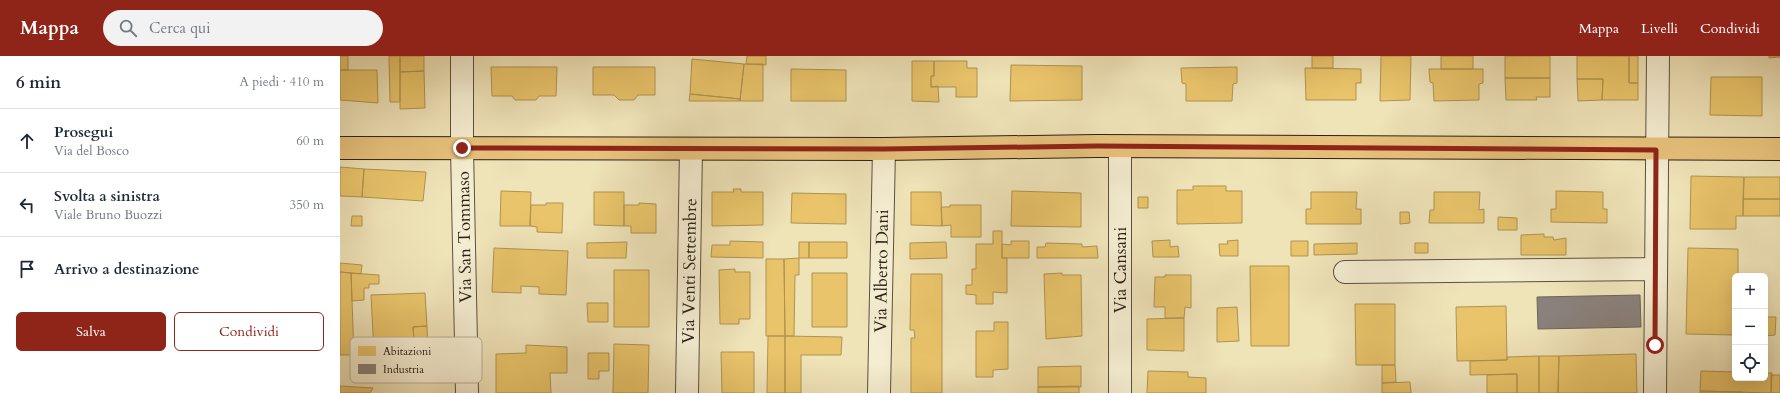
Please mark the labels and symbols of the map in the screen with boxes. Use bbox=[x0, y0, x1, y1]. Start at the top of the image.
route end bbox=[453, 139, 471, 157]
street label: Via San Tommaso bbox=[452, 171, 477, 303]
street label: Via Venti Settembre bbox=[677, 198, 702, 344]
street label: Via Alberto Dani bbox=[869, 209, 894, 333]
street label: Via Cansani bbox=[1109, 226, 1132, 313]
route start bbox=[1646, 336, 1664, 354]
legend bbox=[350, 337, 482, 383]
text: Abitazioni bbox=[383, 344, 431, 359]
text: Industria bbox=[383, 362, 424, 377]

